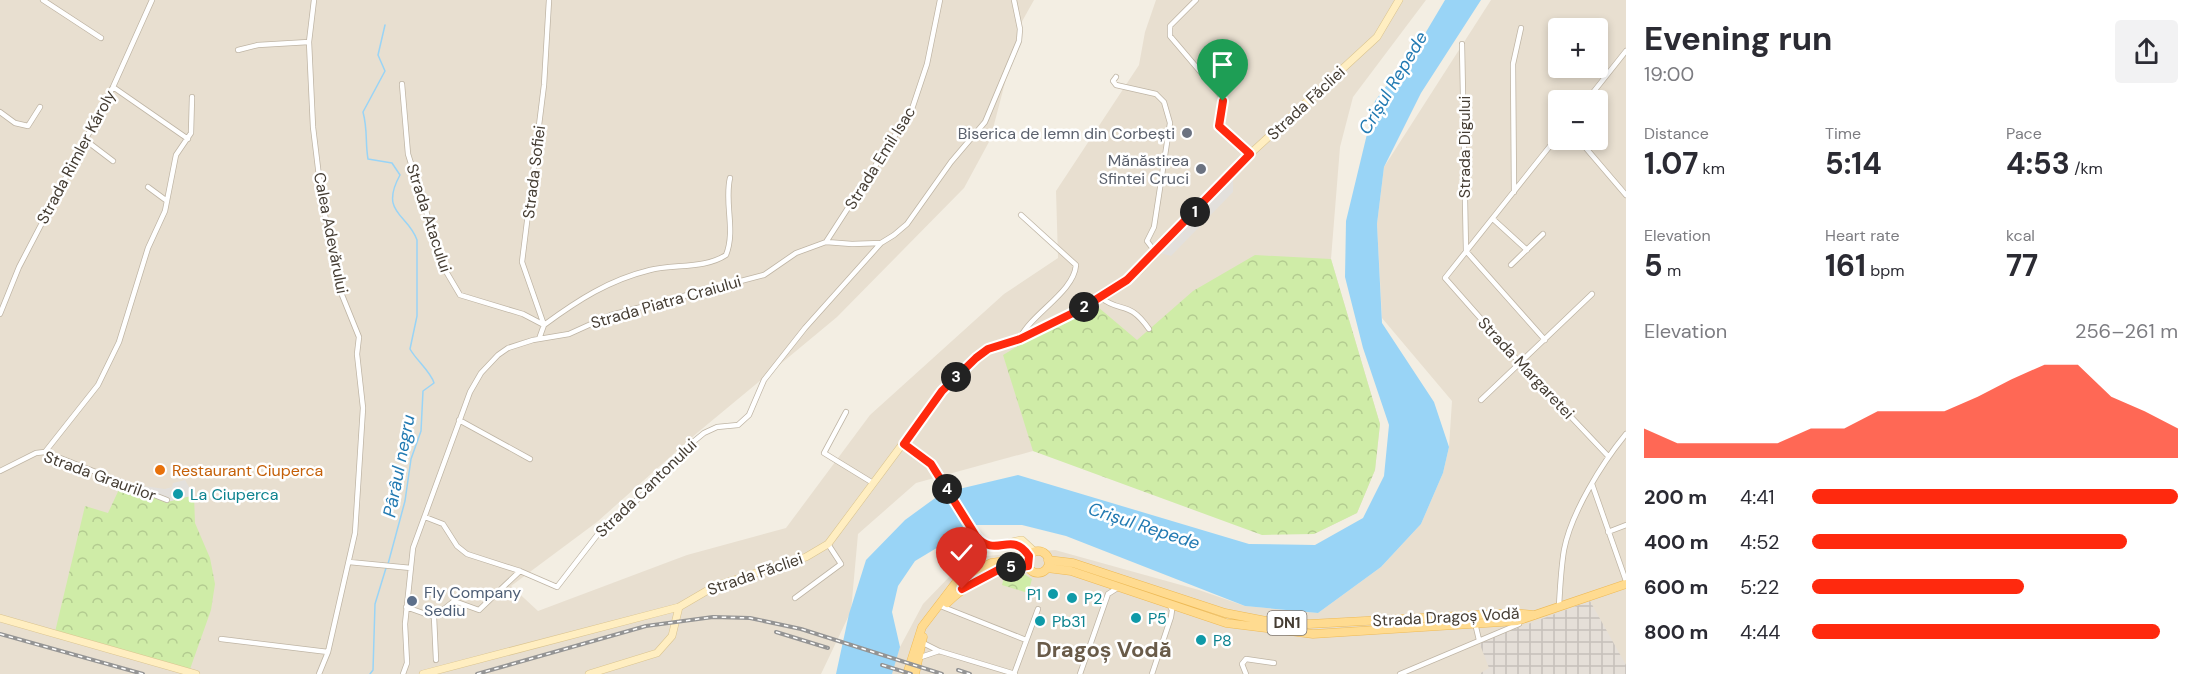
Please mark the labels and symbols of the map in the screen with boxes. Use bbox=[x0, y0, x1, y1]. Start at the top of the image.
water label: Crișul Repede bbox=[1353, 27, 1433, 139]
pin bbox=[1197, 39, 1248, 101]
street label: Strada Făcliei bbox=[1262, 61, 1350, 145]
street label: Strada Rimler Károly bbox=[32, 86, 120, 228]
street label: Strada Digului bbox=[1454, 96, 1475, 198]
street label: Strada Emil Isac bbox=[840, 103, 920, 213]
place label: Biserica de lemn din Corbești bbox=[958, 123, 1175, 144]
street label: Strada Sofiei bbox=[518, 124, 550, 220]
marker: Biserica de lemn din Corbești bbox=[1180, 126, 1194, 140]
place label: Mănăstirea Sfintei Cruci bbox=[1099, 150, 1189, 189]
street label: Strada Atacului bbox=[402, 161, 456, 275]
marker: Mănăstirea Sfintei Cruci bbox=[1194, 162, 1208, 176]
street label: Calea Adevărului bbox=[309, 171, 353, 295]
pin: 1 bbox=[1180, 197, 1210, 227]
street label: Strada Piatra Craiului bbox=[588, 270, 744, 334]
pin: 2 bbox=[1069, 292, 1099, 322]
street label: Strada Margaretei bbox=[1473, 313, 1579, 423]
pin: 3 bbox=[941, 362, 971, 392]
water label: Pârâul negru bbox=[377, 413, 421, 519]
street label: Strada Cantonului bbox=[591, 434, 701, 542]
street label: Strada Graurilor bbox=[41, 446, 159, 506]
place label: Restaurant Ciuperca bbox=[172, 460, 323, 481]
marker: Restaurant Ciuperca bbox=[153, 463, 167, 477]
pin: 4 bbox=[932, 474, 962, 504]
place label: La Ciuperca bbox=[190, 484, 278, 505]
marker: La Ciuperca bbox=[171, 487, 185, 501]
water label: Crișul Repede bbox=[1085, 497, 1203, 555]
pin bbox=[936, 527, 987, 589]
street label: Strada Făcliei bbox=[705, 548, 805, 600]
pin: 5 bbox=[996, 552, 1026, 582]
place label: Fly Company Sediu bbox=[424, 582, 521, 621]
place label: P1 bbox=[1027, 584, 1041, 605]
marker: P1 bbox=[1046, 587, 1060, 601]
place label: P2 bbox=[1084, 588, 1103, 609]
marker: P2 bbox=[1065, 591, 1079, 605]
marker: Fly Company Sediu bbox=[405, 594, 419, 608]
street label: Strada Dragoș Vodă bbox=[1372, 603, 1520, 631]
place label: P5 bbox=[1148, 608, 1167, 629]
place label: Pb31 bbox=[1052, 611, 1085, 632]
marker: P5 bbox=[1129, 611, 1143, 625]
road number: DN1 bbox=[1268, 611, 1306, 635]
marker: Pb31 bbox=[1033, 614, 1047, 628]
place label: P8 bbox=[1213, 630, 1232, 651]
marker: P8 bbox=[1194, 633, 1208, 647]
district label: Dragoș Vodă bbox=[1036, 635, 1172, 664]

